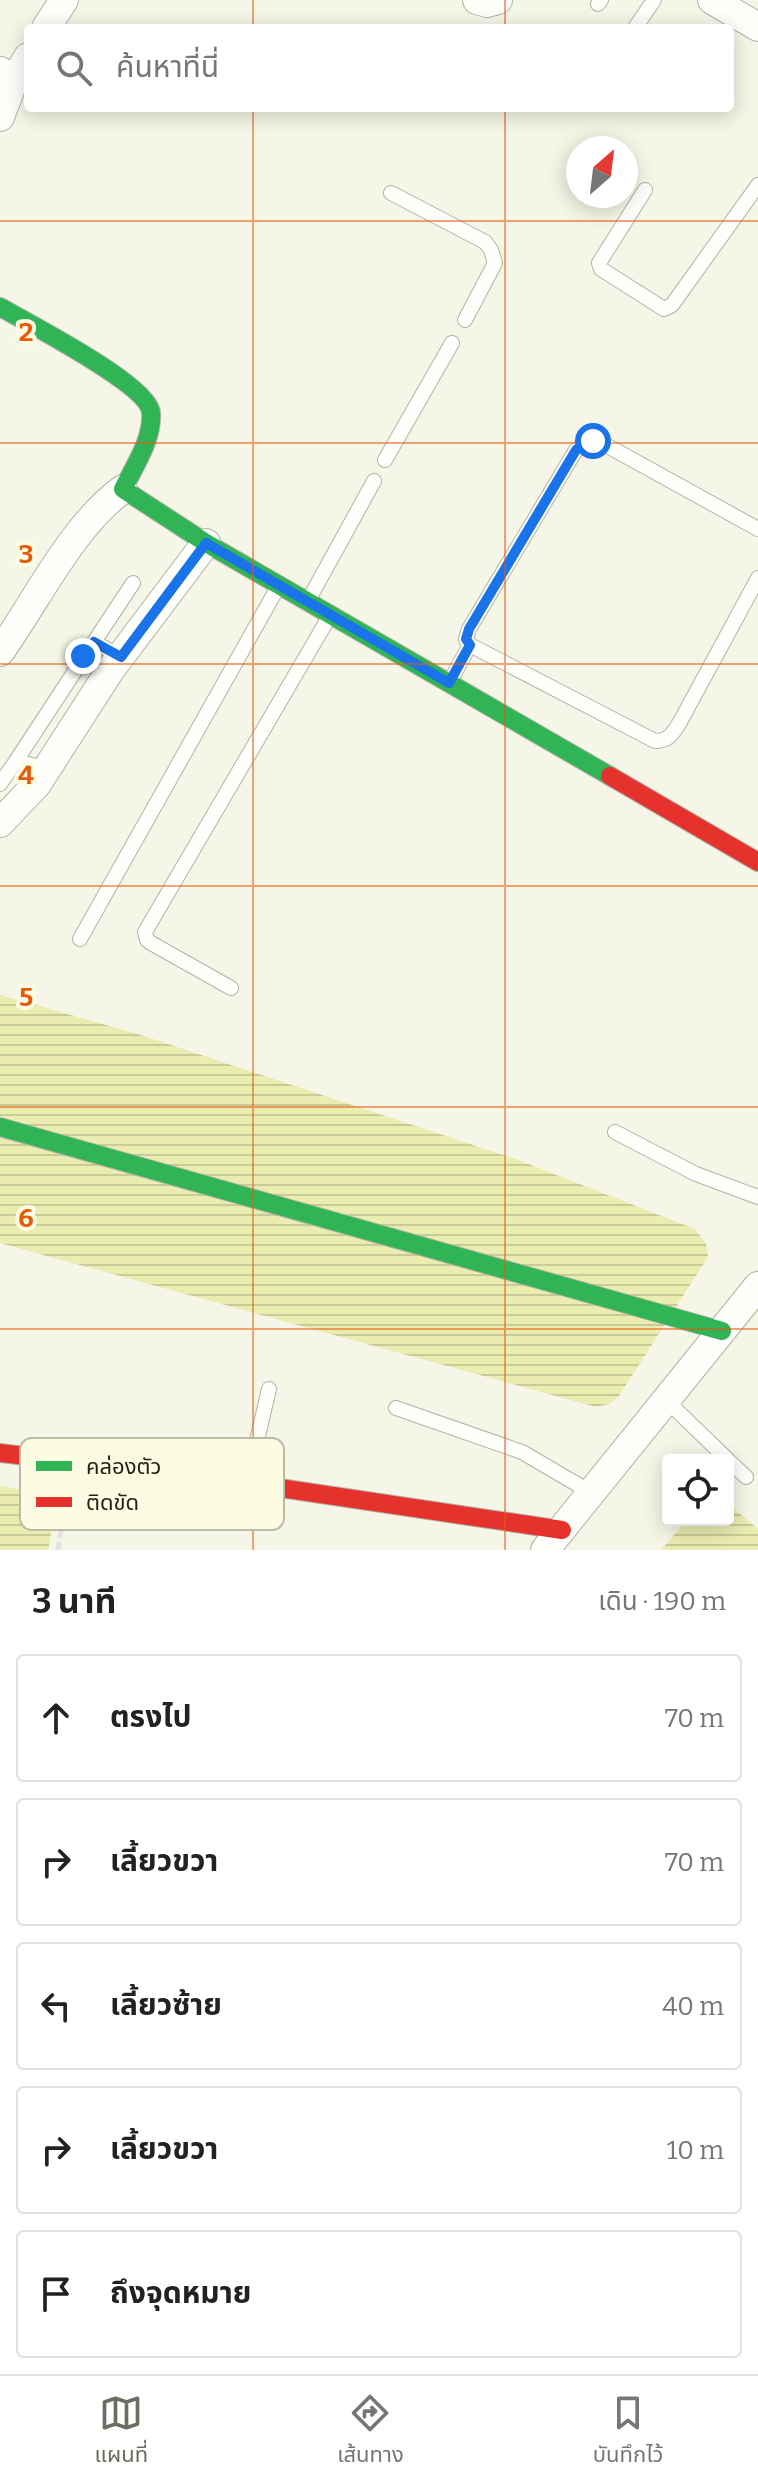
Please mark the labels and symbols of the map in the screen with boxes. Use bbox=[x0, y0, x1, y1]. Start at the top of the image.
north arrow bbox=[566, 136, 638, 208]
text: 2 bbox=[19, 317, 33, 348]
route start bbox=[575, 423, 611, 459]
text: 3 bbox=[19, 539, 33, 570]
route end bbox=[65, 638, 101, 674]
text: 4 bbox=[18, 760, 34, 791]
text: 5 bbox=[19, 982, 33, 1013]
text: 6 bbox=[18, 1203, 34, 1234]
legend bbox=[20, 1438, 284, 1530]
text: คล่องตัว bbox=[86, 1453, 161, 1480]
text: ติดขัด bbox=[86, 1489, 139, 1516]

